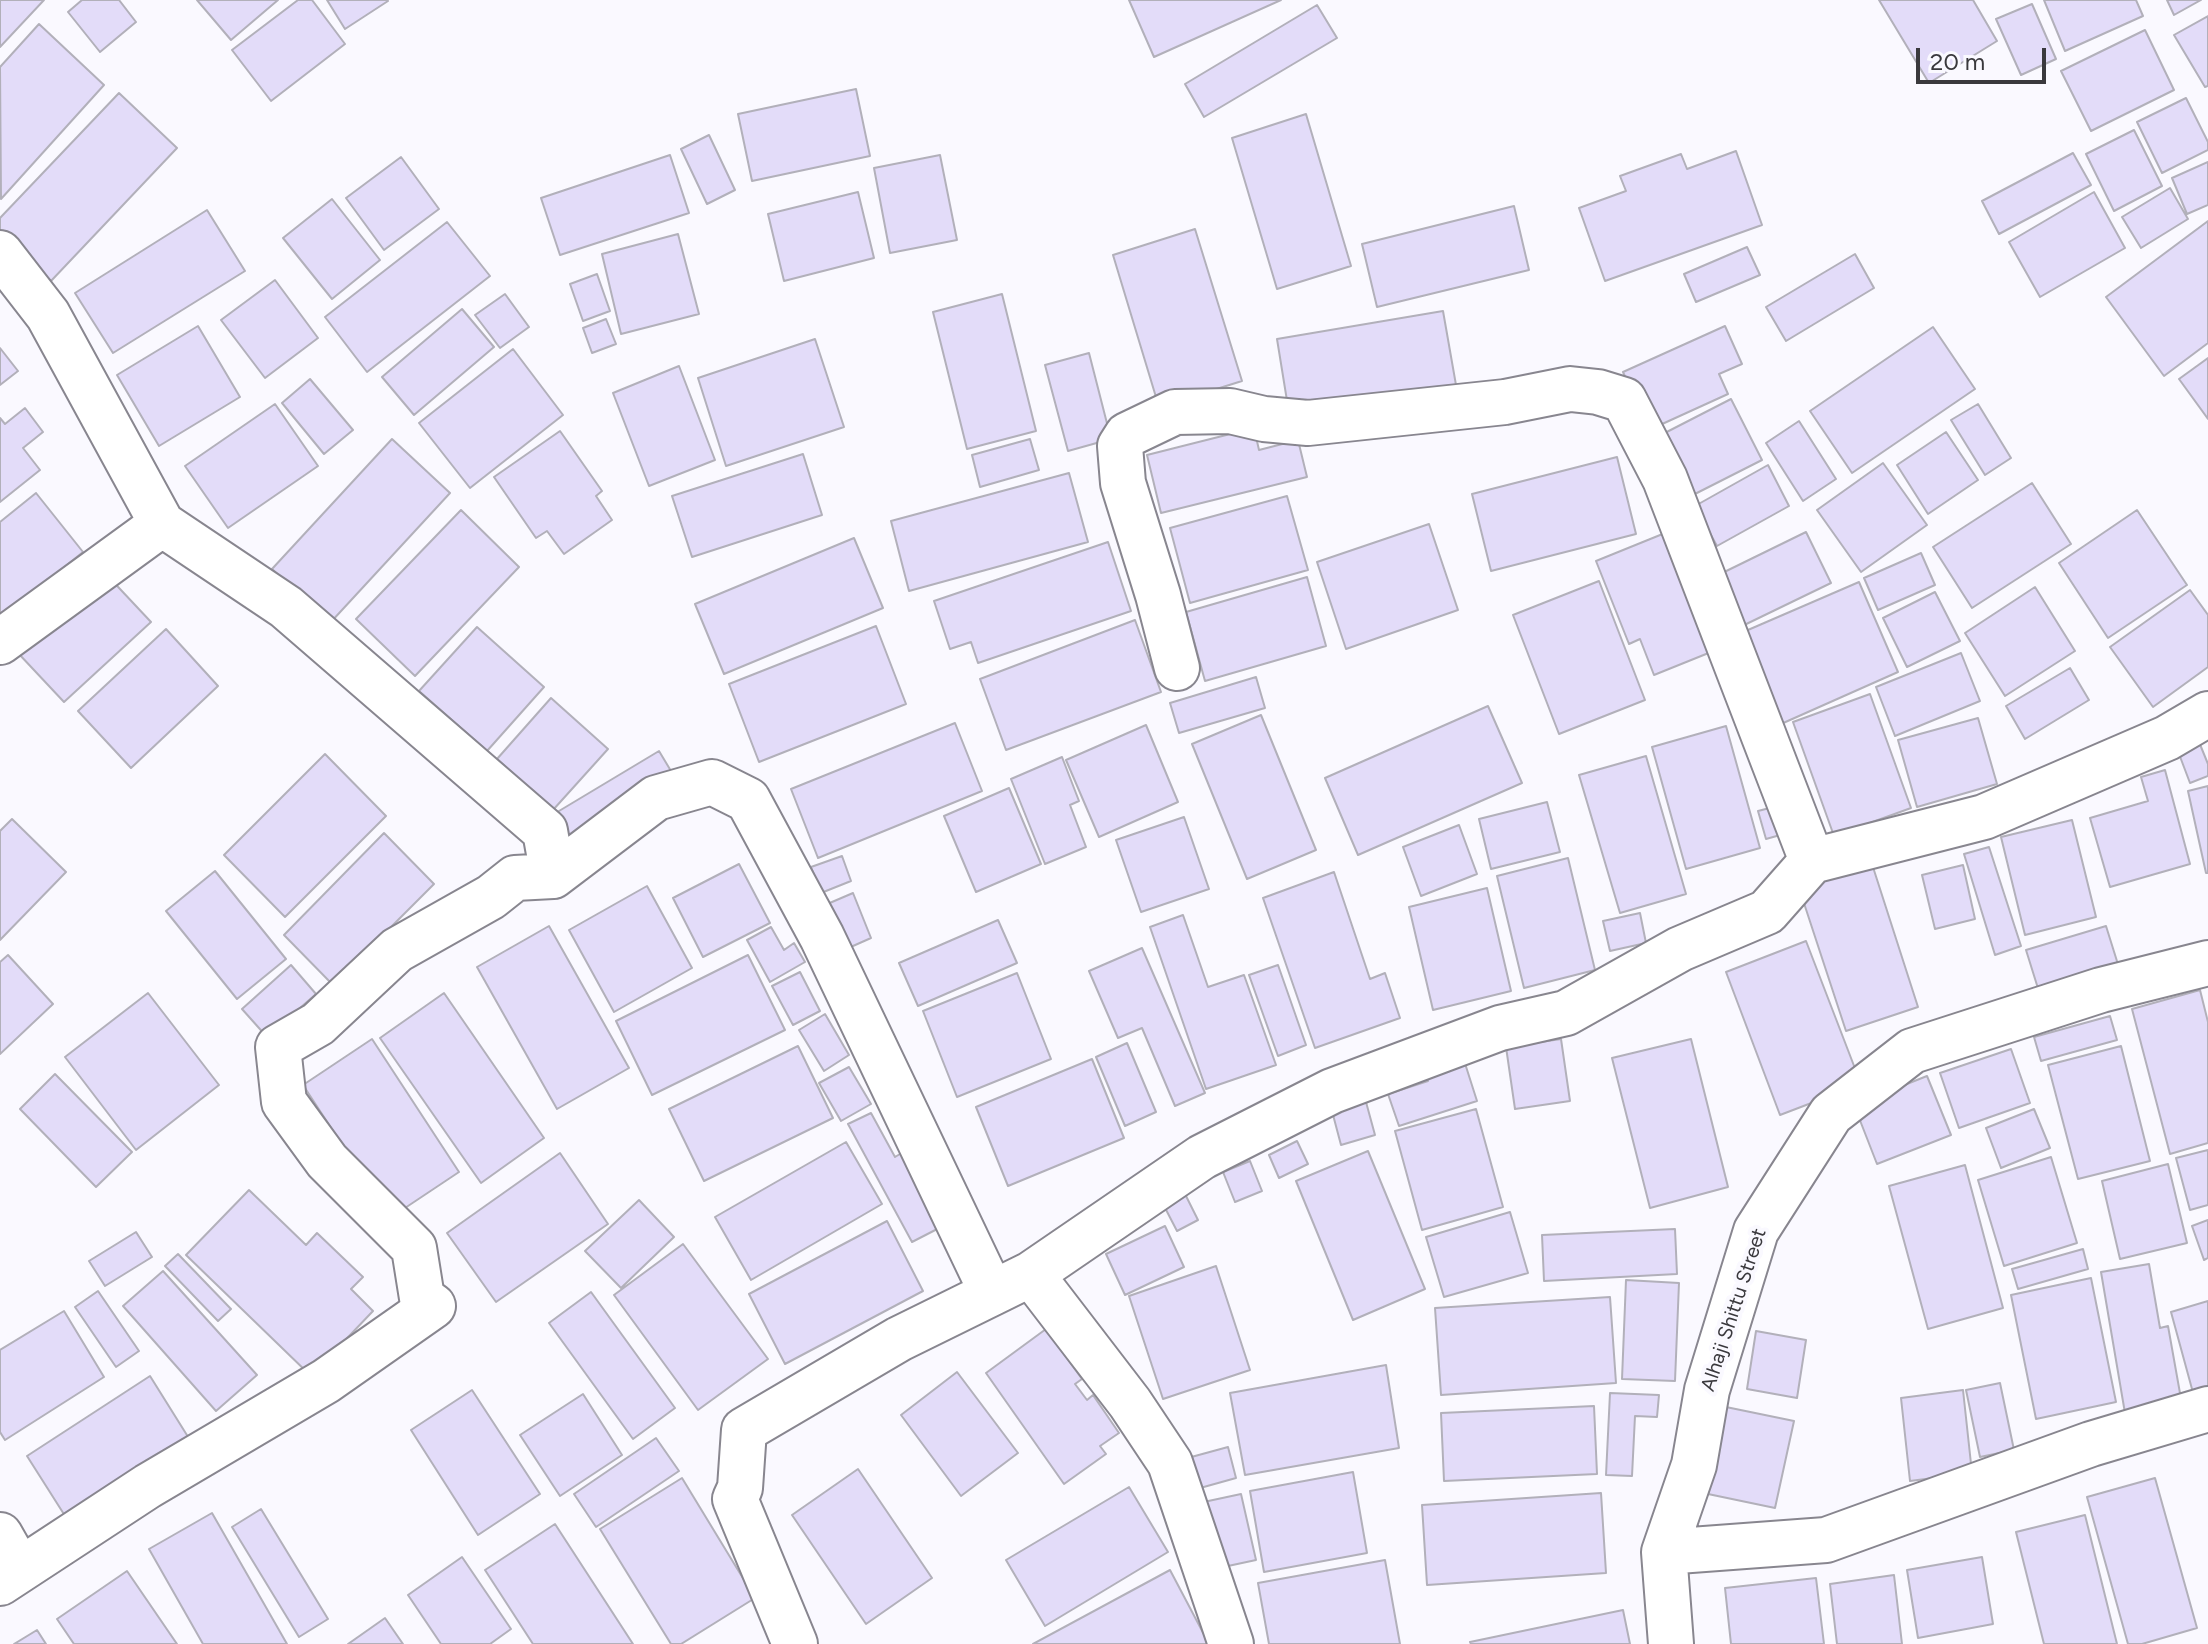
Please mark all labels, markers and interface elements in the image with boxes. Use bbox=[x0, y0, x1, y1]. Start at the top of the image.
scale bar bbox=[1920, 32, 2050, 82]
text: 20 m bbox=[1930, 47, 1985, 76]
street label: Alhaji Shittu Street bbox=[1696, 1226, 1772, 1394]

